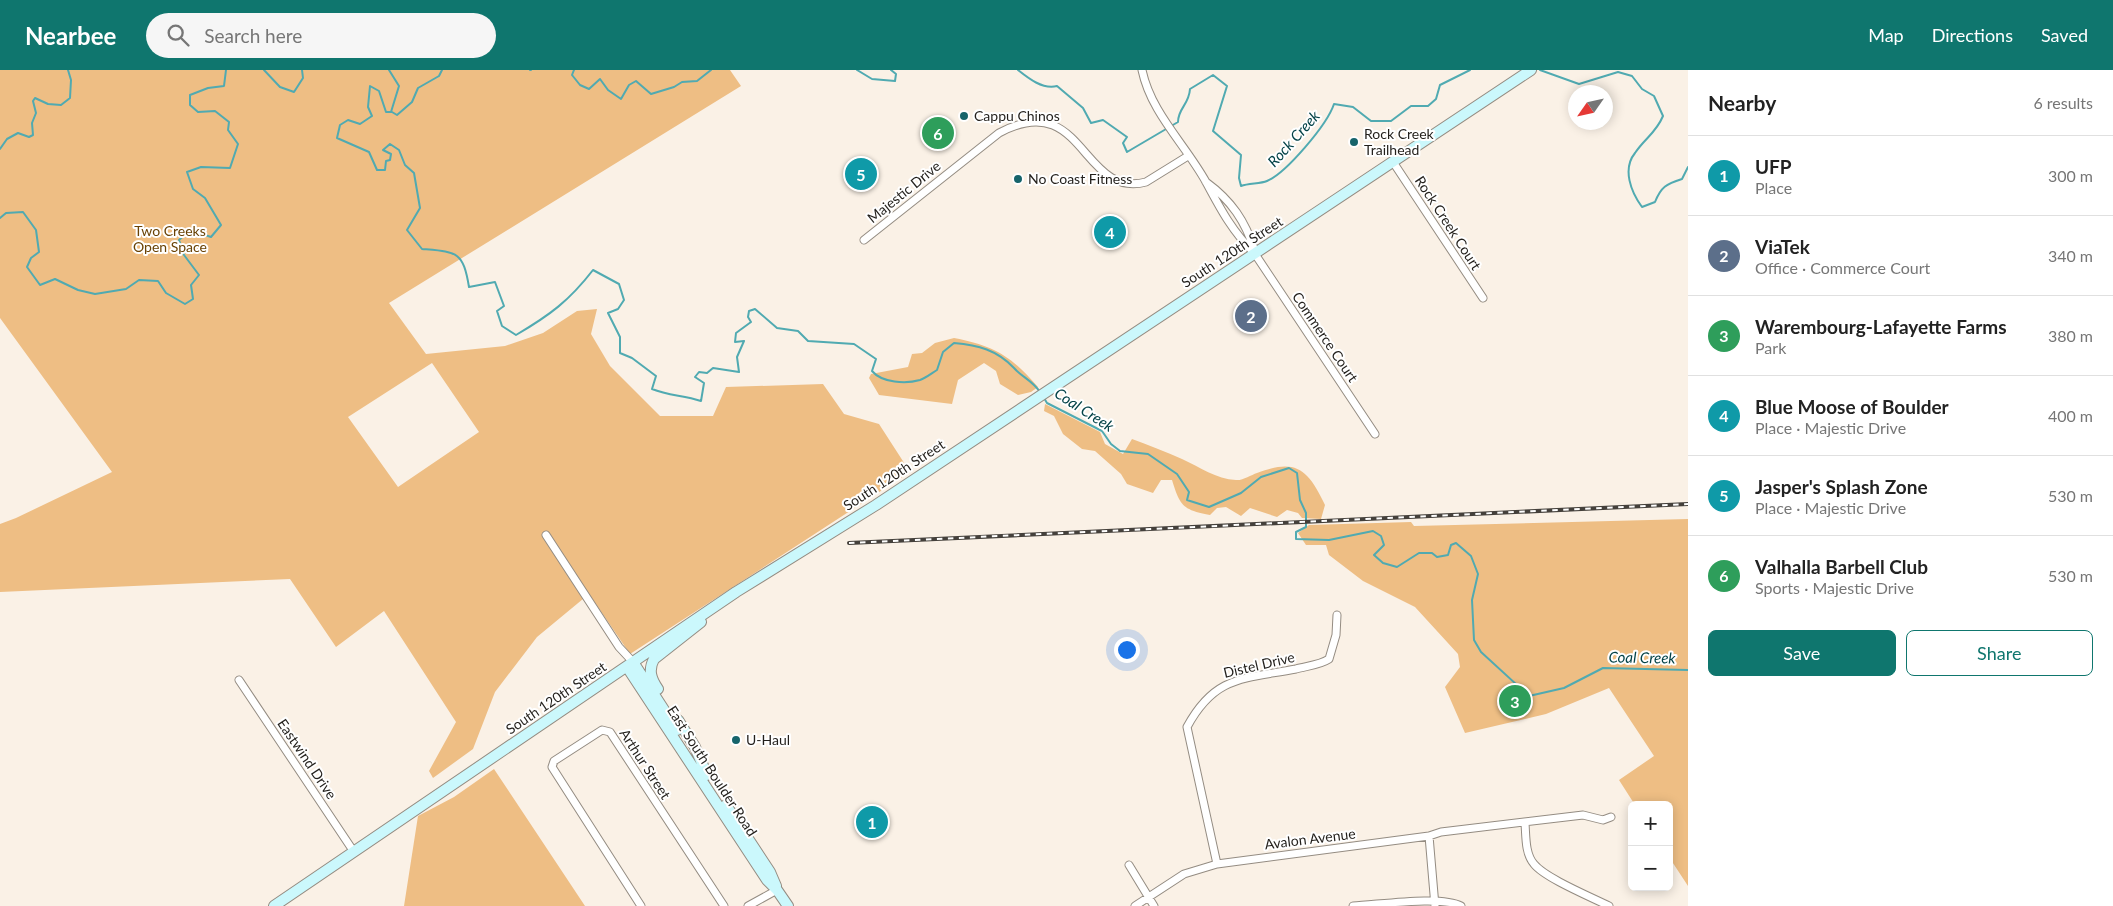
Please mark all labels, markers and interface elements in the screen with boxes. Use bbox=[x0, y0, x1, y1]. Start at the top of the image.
search box bbox=[146, 13, 496, 58]
text: Nearbee bbox=[25, 21, 116, 50]
icon: search bbox=[164, 21, 192, 49]
text: Search here bbox=[204, 24, 302, 47]
text: Map bbox=[1868, 24, 1904, 46]
text: Directions bbox=[1932, 24, 2013, 46]
text: Saved bbox=[2041, 24, 2088, 46]
north arrow bbox=[1568, 85, 1613, 130]
text: Nearby bbox=[1708, 90, 1776, 115]
text: 6 results bbox=[2033, 93, 2093, 112]
water label: Rock Creek bbox=[1263, 106, 1324, 170]
place label: Cappu Chinos bbox=[974, 107, 1060, 124]
marker: Cappu Chinos bbox=[958, 110, 970, 122]
pin: 6 bbox=[922, 114, 954, 152]
place label: Rock Creek Trailhead bbox=[1364, 125, 1435, 158]
marker: Rock Creek Trailhead bbox=[1348, 136, 1360, 148]
pin: 5 bbox=[845, 155, 877, 193]
text: UFP bbox=[1755, 155, 1792, 178]
street label: Majestic Drive bbox=[864, 157, 944, 226]
text: 1 bbox=[1719, 166, 1729, 185]
text: 300 m bbox=[2048, 166, 2093, 185]
place label: No Coast Fitness bbox=[1028, 170, 1132, 187]
marker: No Coast Fitness bbox=[1012, 173, 1024, 185]
street label: Rock Creek Court bbox=[1412, 173, 1485, 273]
text: Place bbox=[1755, 178, 1792, 197]
street label: South 120th Street bbox=[1178, 212, 1286, 291]
pin: 4 bbox=[1094, 213, 1126, 251]
park label: Two Creeks Open Space bbox=[133, 222, 207, 255]
text: ViaTek bbox=[1755, 235, 1810, 258]
text: 2 bbox=[1719, 246, 1729, 265]
text: 340 m bbox=[2048, 246, 2093, 265]
text: Office · Commerce Court bbox=[1755, 258, 1930, 277]
street label: Commerce Court bbox=[1289, 288, 1362, 385]
pin: 2 bbox=[1235, 297, 1267, 335]
text: Warembourg-Lafayette Farms bbox=[1755, 315, 2007, 338]
text: 3 bbox=[1719, 326, 1729, 345]
text: 380 m bbox=[2048, 326, 2093, 345]
text: Park bbox=[1755, 338, 1786, 357]
water label: Coal Creek bbox=[1052, 383, 1118, 435]
text: Blue Moose of Boulder bbox=[1755, 395, 1949, 418]
text: 4 bbox=[1719, 406, 1729, 425]
text: 400 m bbox=[2048, 406, 2093, 425]
text: Place · Majestic Drive bbox=[1755, 418, 1906, 437]
street label: South 120th Street bbox=[840, 435, 948, 514]
text: Jasper's Splash Zone bbox=[1755, 475, 1928, 498]
text: 5 bbox=[1719, 486, 1729, 505]
text: 530 m bbox=[2048, 486, 2093, 505]
text: Place · Majestic Drive bbox=[1755, 498, 1906, 517]
text: Valhalla Barbell Club bbox=[1755, 555, 1928, 578]
text: 6 bbox=[1719, 566, 1729, 585]
text: 530 m bbox=[2048, 566, 2093, 585]
text: Sports · Majestic Drive bbox=[1755, 578, 1914, 597]
button: Save bbox=[1708, 630, 1896, 676]
button: Share bbox=[1906, 630, 2093, 676]
your location bbox=[1114, 637, 1140, 663]
water label: Coal Creek bbox=[1608, 647, 1677, 667]
street label: Distel Drive bbox=[1222, 648, 1296, 681]
street label: South 120th Street bbox=[502, 658, 609, 737]
pin: 3 bbox=[1499, 682, 1531, 720]
street label: East South Boulder Road bbox=[664, 702, 761, 839]
street label: Eastwind Drive bbox=[274, 715, 340, 802]
street label: Arthur Street bbox=[616, 725, 674, 802]
place label: U-Haul bbox=[746, 731, 790, 748]
marker: U-Haul bbox=[730, 734, 742, 746]
map controls bbox=[1628, 801, 1673, 891]
button: + bbox=[1628, 801, 1673, 846]
pin: 1 bbox=[856, 803, 888, 841]
street label: Avalon Avenue bbox=[1264, 824, 1356, 853]
button: − bbox=[1628, 846, 1673, 891]

